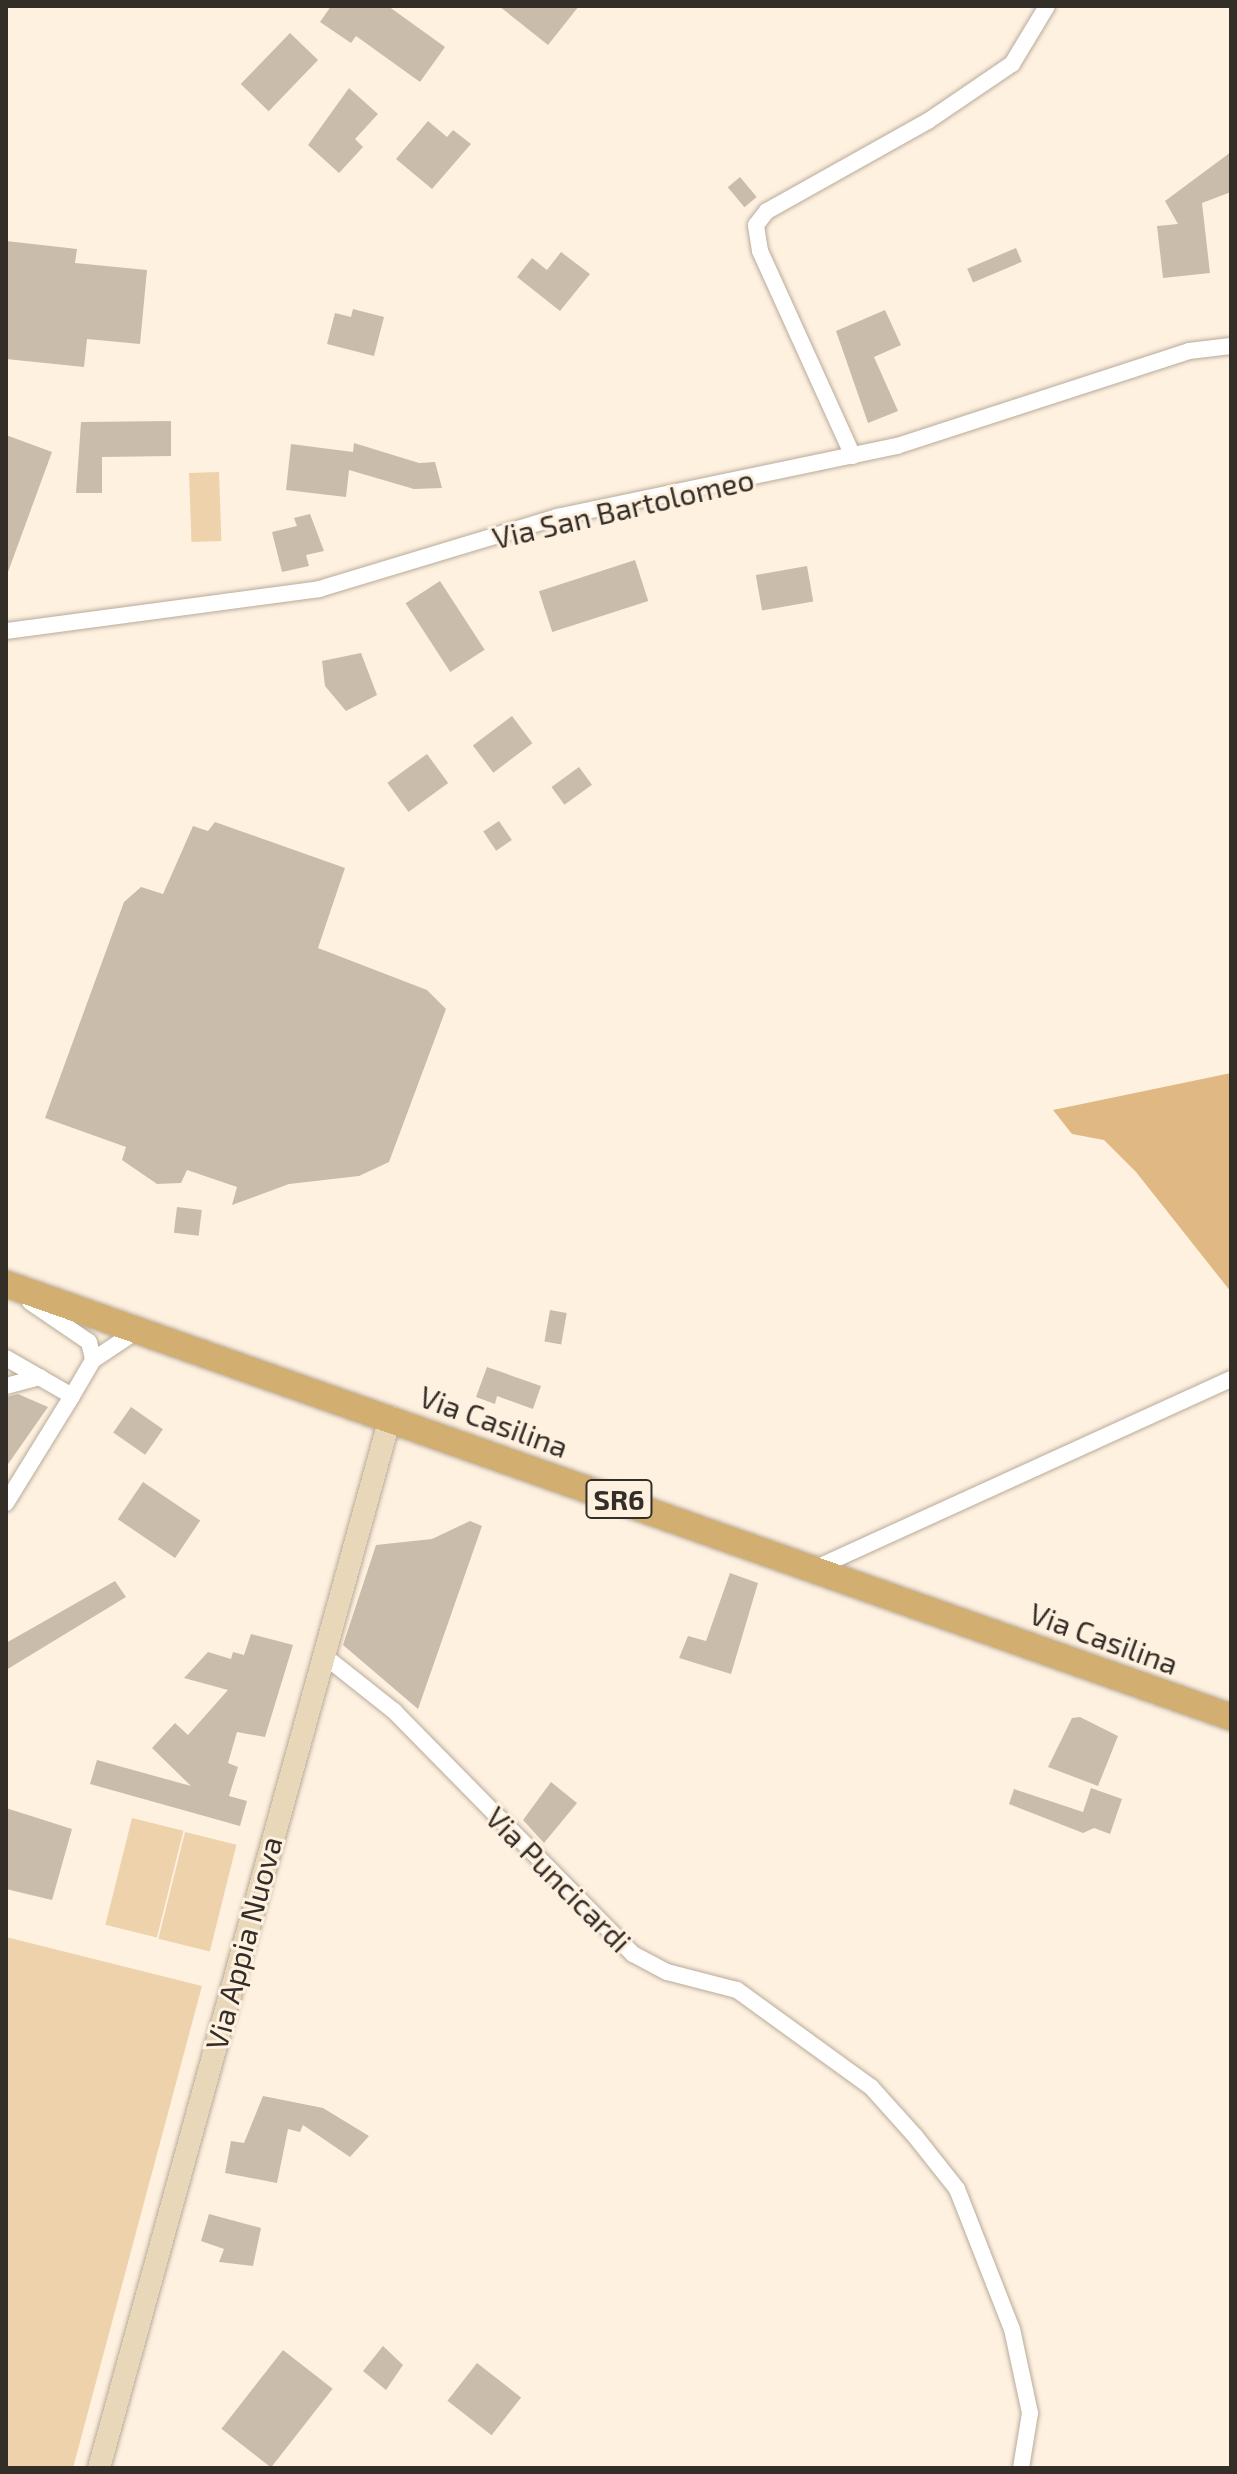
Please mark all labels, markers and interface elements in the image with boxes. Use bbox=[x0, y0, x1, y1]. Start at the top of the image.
street label: Via San Bartolomeo bbox=[489, 460, 757, 556]
street label: Via Casilina bbox=[415, 1378, 573, 1464]
road number: SR6 bbox=[585, 1475, 653, 1523]
street label: Via Casilina bbox=[1025, 1595, 1183, 1681]
street label: Via Puncicardi bbox=[479, 1799, 639, 1959]
street label: Via Appia Nuova bbox=[197, 1832, 289, 2054]

